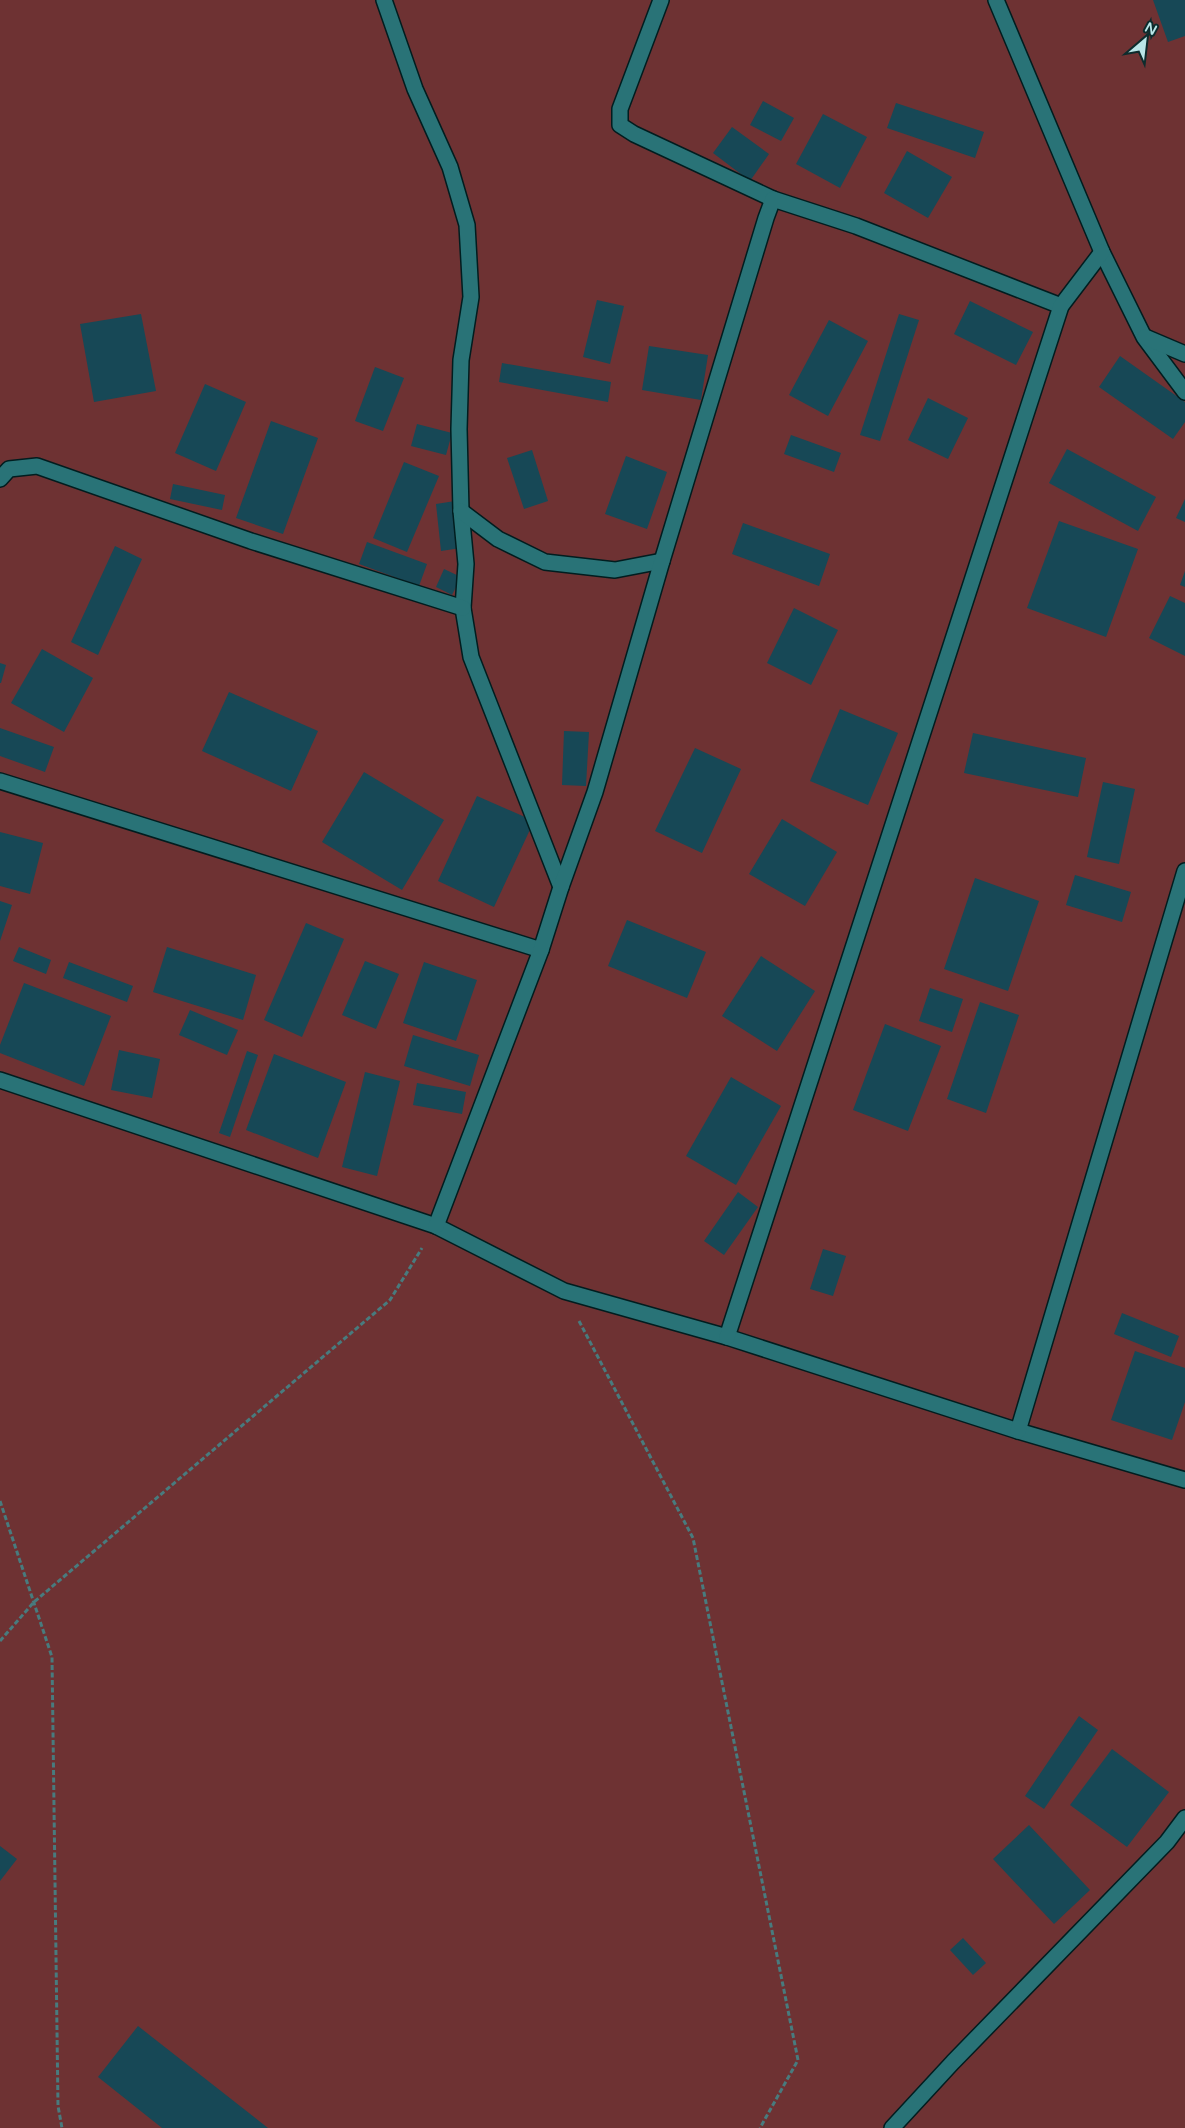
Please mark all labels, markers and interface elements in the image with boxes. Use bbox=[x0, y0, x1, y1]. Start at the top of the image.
north arrow bbox=[1120, 15, 1170, 65]
text: N bbox=[1142, 19, 1160, 39]

